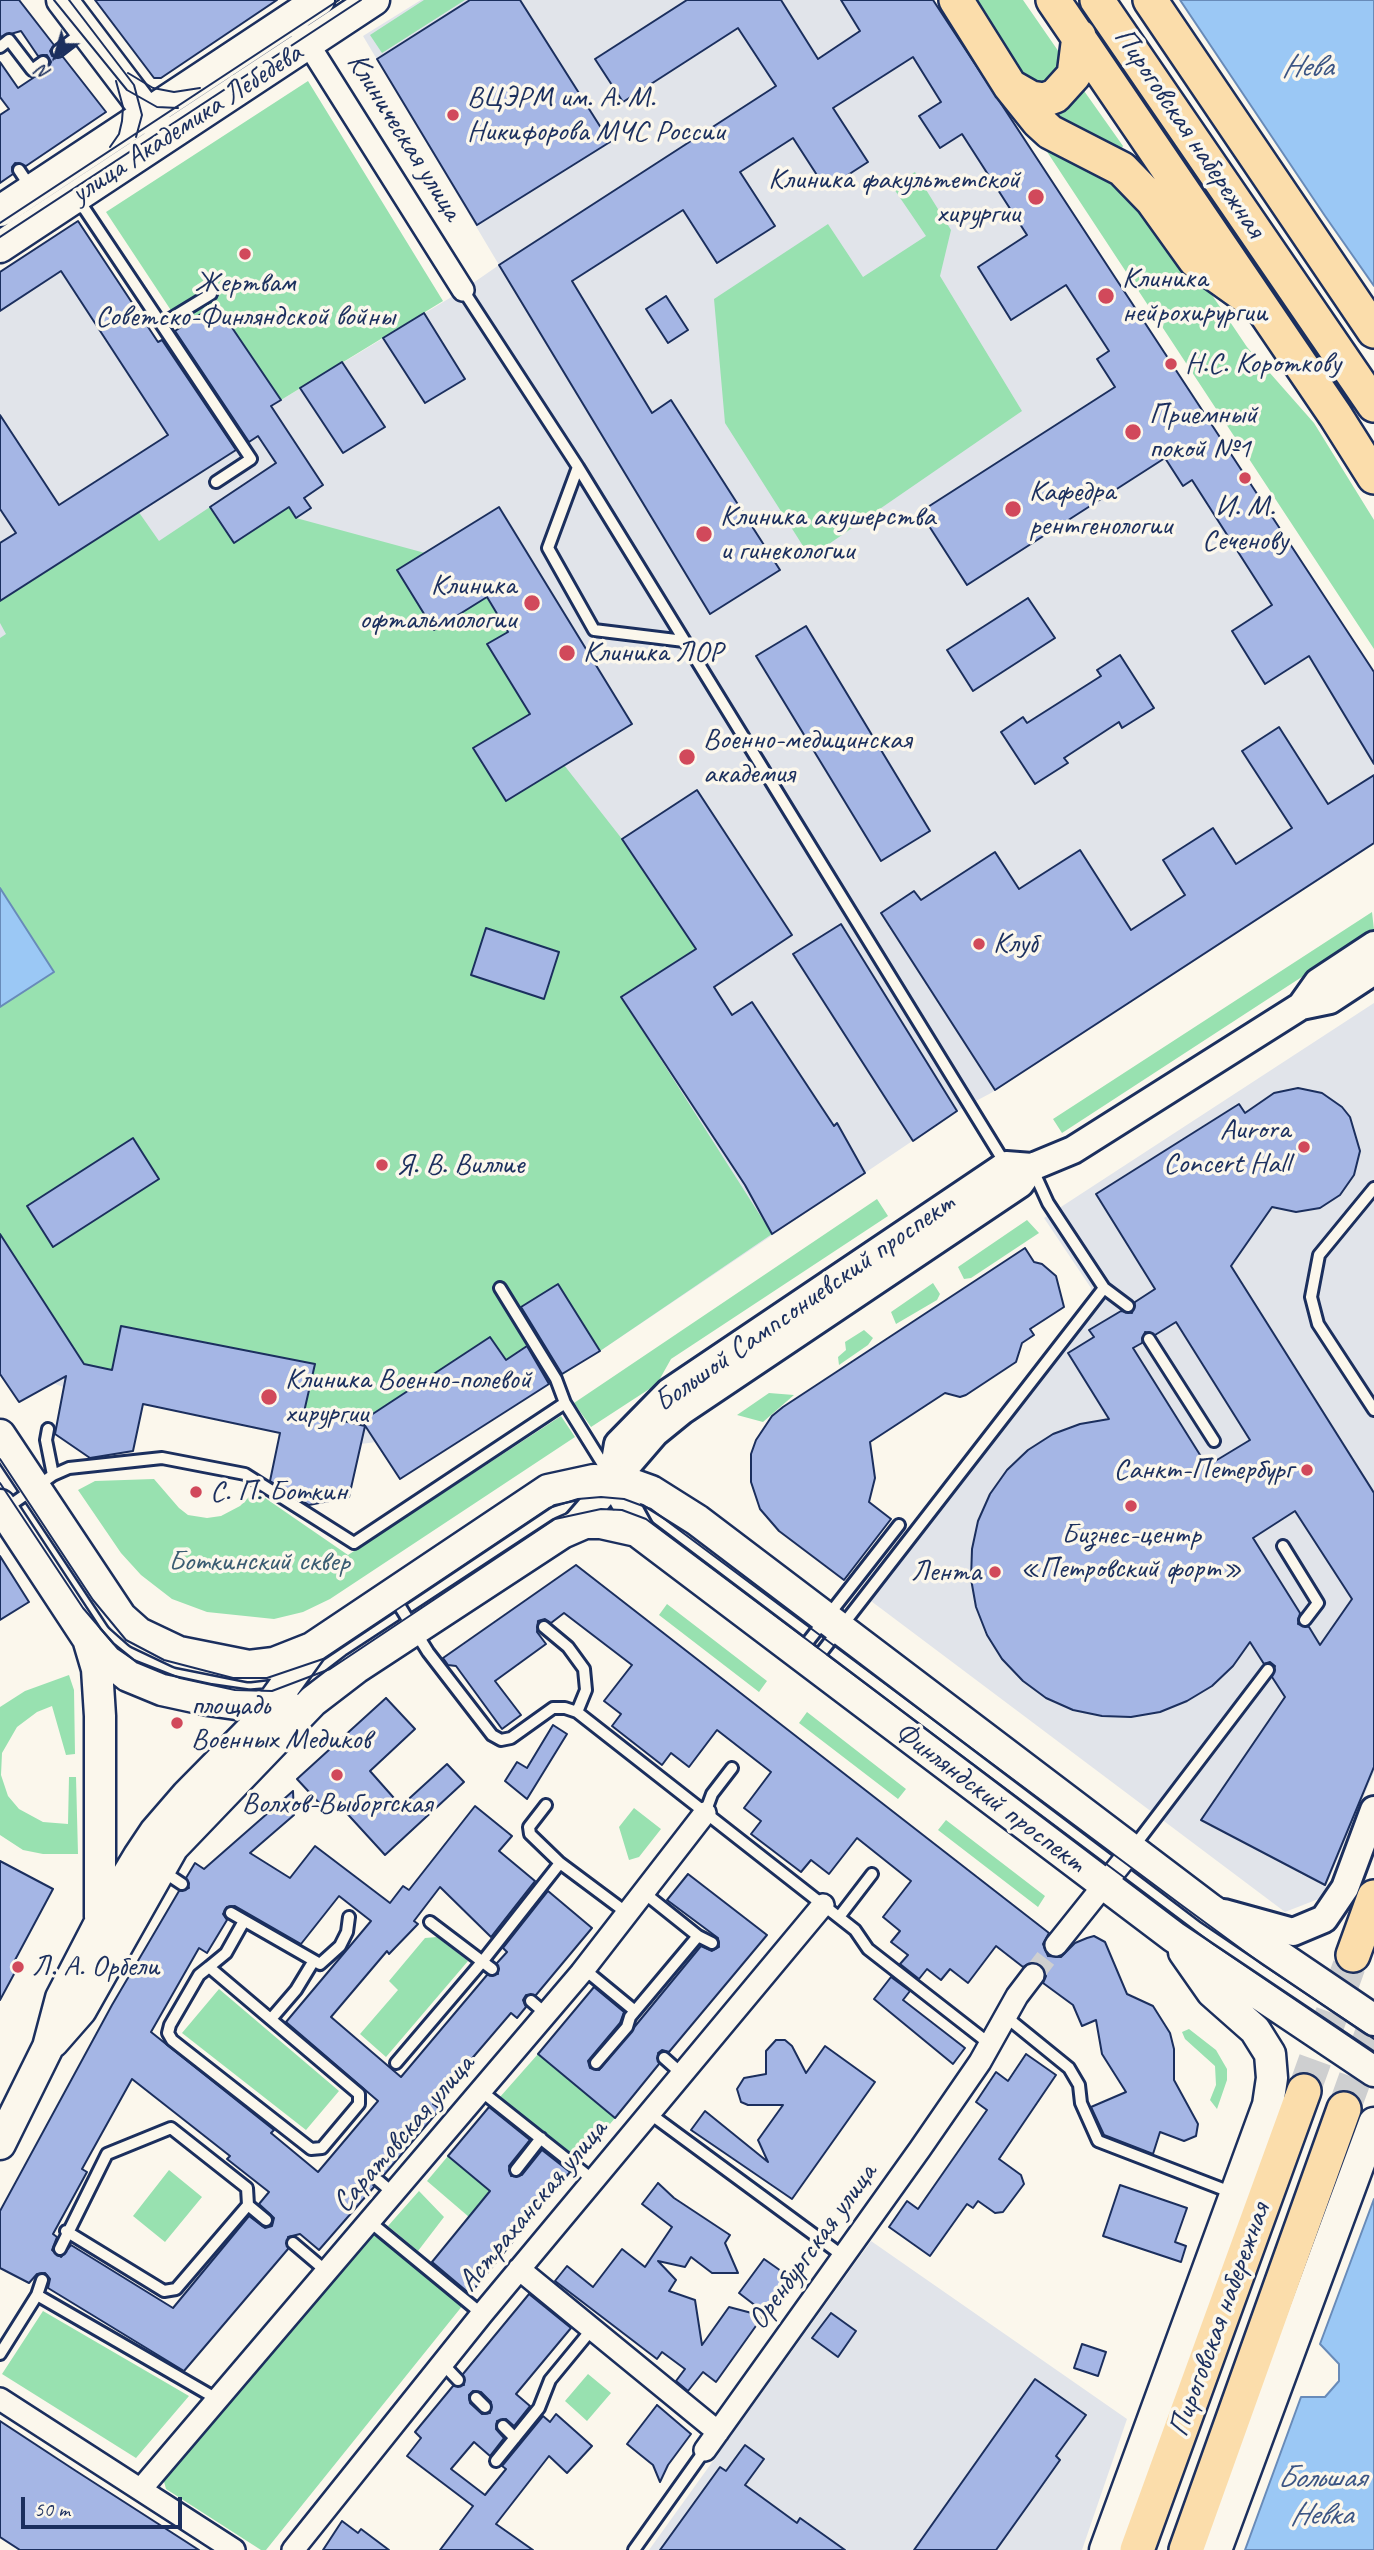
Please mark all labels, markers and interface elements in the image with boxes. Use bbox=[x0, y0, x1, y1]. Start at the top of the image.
north arrow bbox=[21, 21, 91, 91]
street label: Пироговская набережная bbox=[1105, 21, 1273, 245]
street label: улица Академика Лебедева bbox=[65, 36, 309, 212]
street label: Клиническая улица bbox=[338, 47, 470, 227]
water label: Нева bbox=[1282, 49, 1332, 87]
text: N bbox=[31, 60, 55, 86]
place label: ВЦЭРМ им. А. М. Никифорова МЧС России bbox=[467, 80, 724, 150]
marker: ВЦЭРМ им. А. М. Никифорова МЧС России bbox=[445, 107, 461, 123]
place label: Клиника факультетской хирургии bbox=[768, 162, 1020, 232]
marker: Клиника факультетской хирургии bbox=[1026, 187, 1046, 207]
marker: Жертвам Советско-Финляндской войны bbox=[237, 246, 253, 262]
place label: Клиника нейрохирургии bbox=[1122, 261, 1267, 332]
place label: Жертвам Советско-Финляндской войны bbox=[95, 265, 395, 336]
marker: Клиника нейрохирургии bbox=[1096, 286, 1116, 306]
place label: Н.С. Короткову bbox=[1185, 346, 1341, 382]
marker: Н.С. Короткову bbox=[1163, 356, 1179, 372]
place label: Приемный покой №1 bbox=[1149, 397, 1257, 467]
marker: Приемный покой №1 bbox=[1123, 422, 1143, 442]
marker: И. М. Сеченову bbox=[1237, 470, 1253, 486]
place label: Кафедра рентгенологии bbox=[1029, 474, 1172, 544]
place label: И. М. Сеченову bbox=[1202, 489, 1288, 560]
place label: Клиника акушерства и гинекологии bbox=[720, 499, 935, 570]
marker: Кафедра рентгенологии bbox=[1003, 499, 1023, 519]
marker: Клиника акушерства и гинекологии bbox=[694, 524, 714, 544]
place label: Клиника офтальмологии bbox=[359, 568, 516, 638]
marker: Клиника офтальмологии bbox=[522, 593, 542, 613]
place label: Клиника ЛОР bbox=[583, 635, 723, 671]
marker: Клиника ЛОР bbox=[557, 643, 577, 663]
place label: Военно-медицинская академия bbox=[703, 722, 911, 792]
marker: Военно-медицинская академия bbox=[677, 747, 697, 767]
place label: Клуб bbox=[993, 926, 1037, 962]
marker: Клуб bbox=[971, 936, 987, 952]
place label: Aurora Concert Hall bbox=[1163, 1112, 1290, 1182]
marker: Aurora Concert Hall bbox=[1296, 1139, 1312, 1155]
place label: Я. В. Виллие bbox=[396, 1147, 524, 1183]
marker: Я. В. Виллие bbox=[374, 1157, 390, 1173]
street label: Большой Сампсониевский проспект bbox=[648, 1185, 962, 1421]
place label: Клиника Военно-полевой хирургии bbox=[285, 1362, 531, 1432]
marker: Клиника Военно-полевой хирургии bbox=[259, 1387, 279, 1407]
place label: Санкт-Петербург bbox=[1114, 1452, 1293, 1488]
marker: Санкт-Петербург bbox=[1299, 1462, 1315, 1478]
place label: С. П. Боткин bbox=[210, 1474, 347, 1510]
marker: С. П. Боткин bbox=[188, 1484, 204, 1500]
marker: Бизнес-центр «Петровский форт» bbox=[1123, 1498, 1139, 1514]
place label: Бизнес-центр «Петровский форт» bbox=[1020, 1517, 1242, 1588]
park label: Боткинский сквер bbox=[168, 1544, 350, 1580]
place label: Лента bbox=[911, 1554, 981, 1590]
marker: Лента bbox=[987, 1564, 1003, 1580]
place label: площадь Военных Медиков bbox=[191, 1688, 370, 1758]
street label: Финляндский проспект bbox=[887, 1714, 1093, 1882]
marker: площадь Военных Медиков bbox=[169, 1715, 185, 1731]
marker: Волхов-Выборгская bbox=[329, 1767, 345, 1783]
place label: Волхов-Выборгская bbox=[242, 1786, 432, 1822]
place label: Л. А. Орбели bbox=[32, 1949, 159, 1985]
marker: Л. А. Орбели bbox=[10, 1959, 26, 1975]
street label: Саратовская улица bbox=[325, 2047, 483, 2221]
street label: Астраханская улица bbox=[451, 2113, 615, 2299]
street label: Оренбургская улица bbox=[741, 2157, 885, 2337]
street label: Пироговская набережная bbox=[1161, 2198, 1279, 2442]
water label: Большая Невка bbox=[1277, 2460, 1365, 2535]
scale bar bbox=[24, 2484, 186, 2528]
text: 50 m bbox=[34, 2496, 70, 2522]

